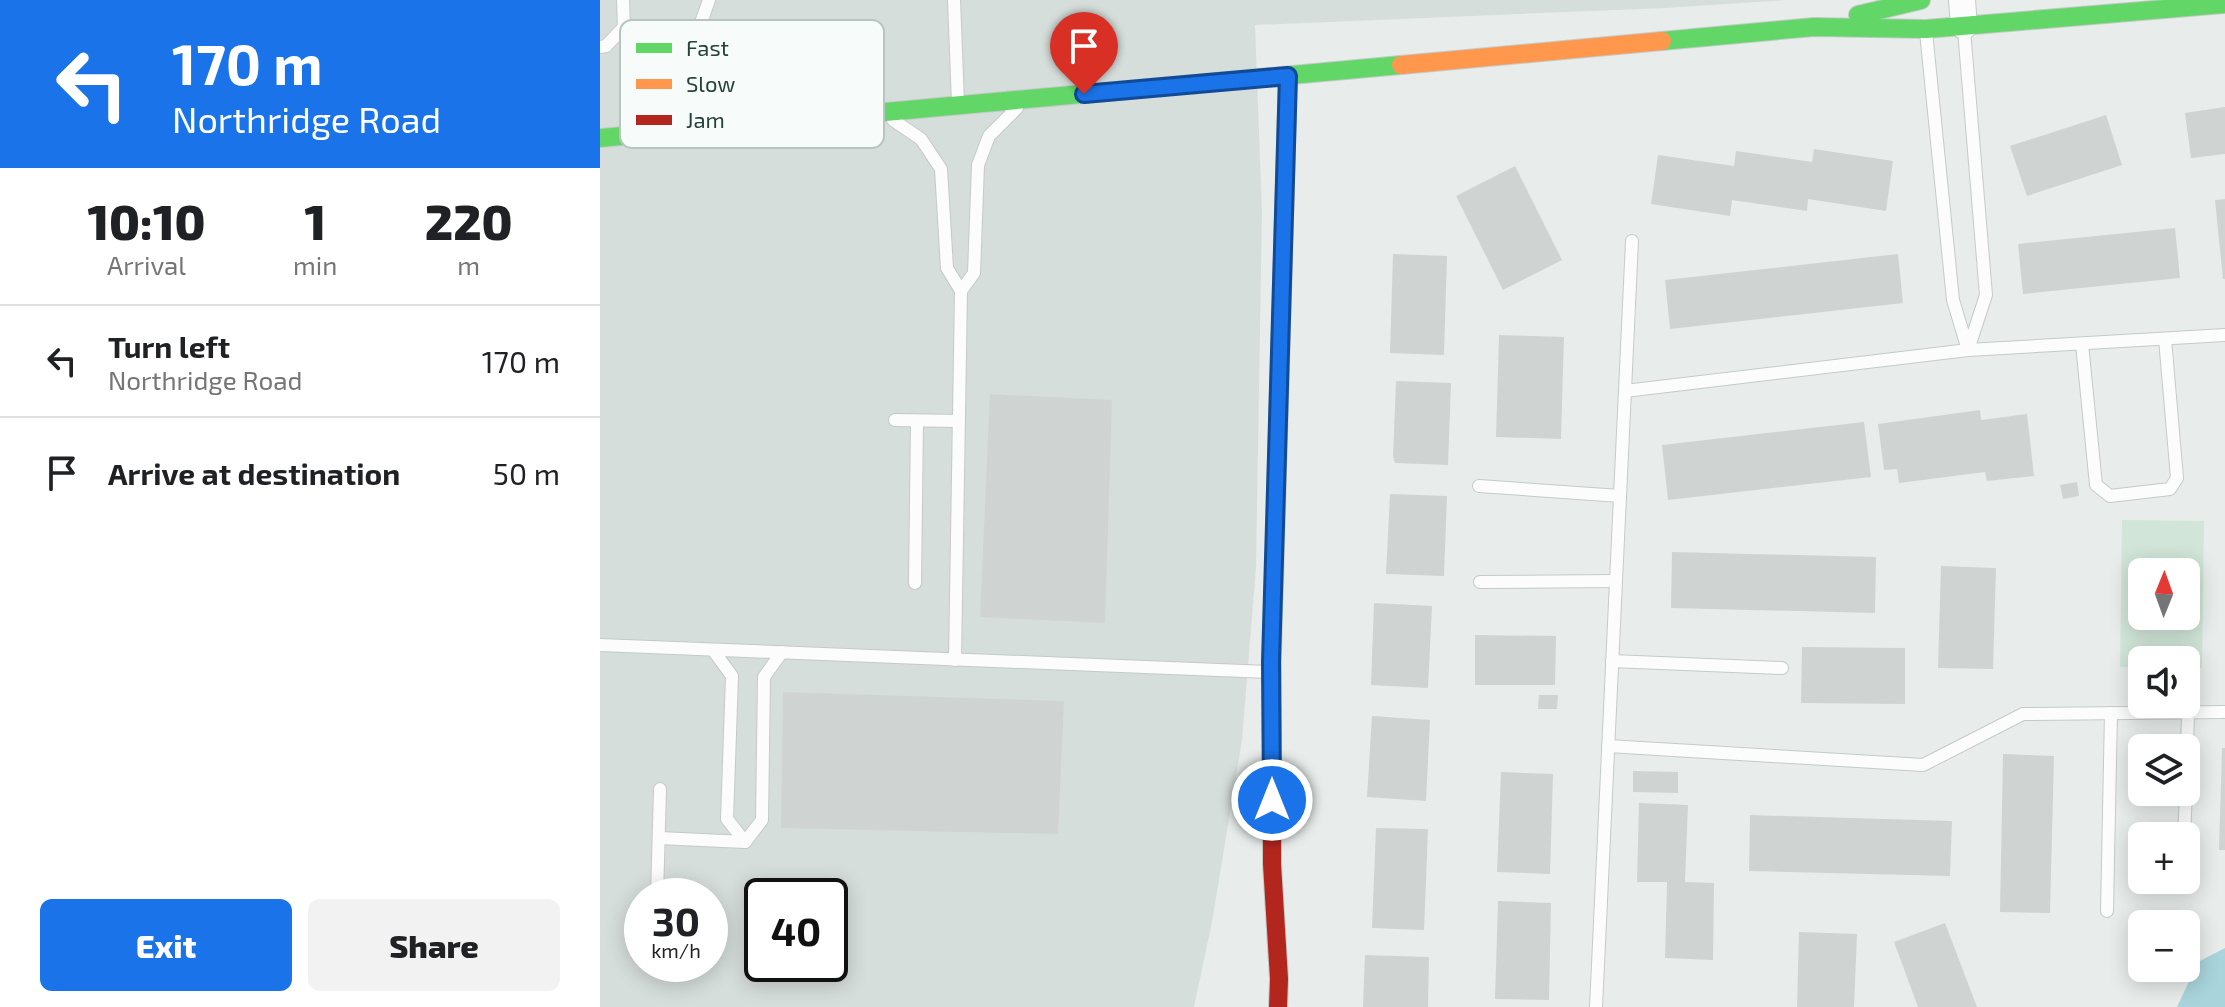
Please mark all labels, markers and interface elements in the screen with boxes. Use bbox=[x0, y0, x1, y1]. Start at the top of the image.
pin bbox=[1050, 12, 1118, 94]
legend bbox=[620, 20, 884, 148]
icon: arrive bbox=[1062, 24, 1106, 68]
text: 170 m bbox=[172, 29, 323, 96]
icon: left bbox=[40, 32, 144, 136]
text: Fast bbox=[686, 34, 729, 60]
text: Slow bbox=[686, 70, 735, 96]
text: Northridge Road bbox=[172, 97, 441, 140]
text: Jam bbox=[686, 106, 725, 132]
text: 10:10 bbox=[87, 192, 206, 250]
text: 1 bbox=[304, 192, 326, 250]
text: 220 bbox=[425, 192, 513, 250]
text: Arrival bbox=[107, 249, 186, 280]
text: min bbox=[293, 249, 337, 280]
text: m bbox=[457, 249, 480, 280]
text: Turn left bbox=[108, 328, 230, 364]
icon: left bbox=[40, 339, 84, 383]
text: 170 m bbox=[482, 343, 560, 379]
text: Northridge Road bbox=[108, 364, 302, 395]
icon: arrive bbox=[40, 451, 84, 495]
text: Arrive at destination bbox=[108, 455, 400, 491]
text: 50 m bbox=[493, 455, 560, 491]
north arrow bbox=[2128, 558, 2200, 630]
map controls bbox=[2128, 558, 2200, 982]
button: sound bbox=[2128, 646, 2200, 718]
button: layers bbox=[2128, 734, 2200, 806]
position arrow bbox=[1230, 758, 1314, 842]
button: + bbox=[2128, 822, 2200, 894]
speed limit sign: 40 bbox=[744, 878, 848, 982]
text: 30 bbox=[652, 896, 700, 944]
button: Exit bbox=[40, 899, 292, 991]
button: Share bbox=[308, 899, 560, 991]
button: − bbox=[2128, 910, 2200, 982]
text: km/h bbox=[651, 938, 701, 962]

